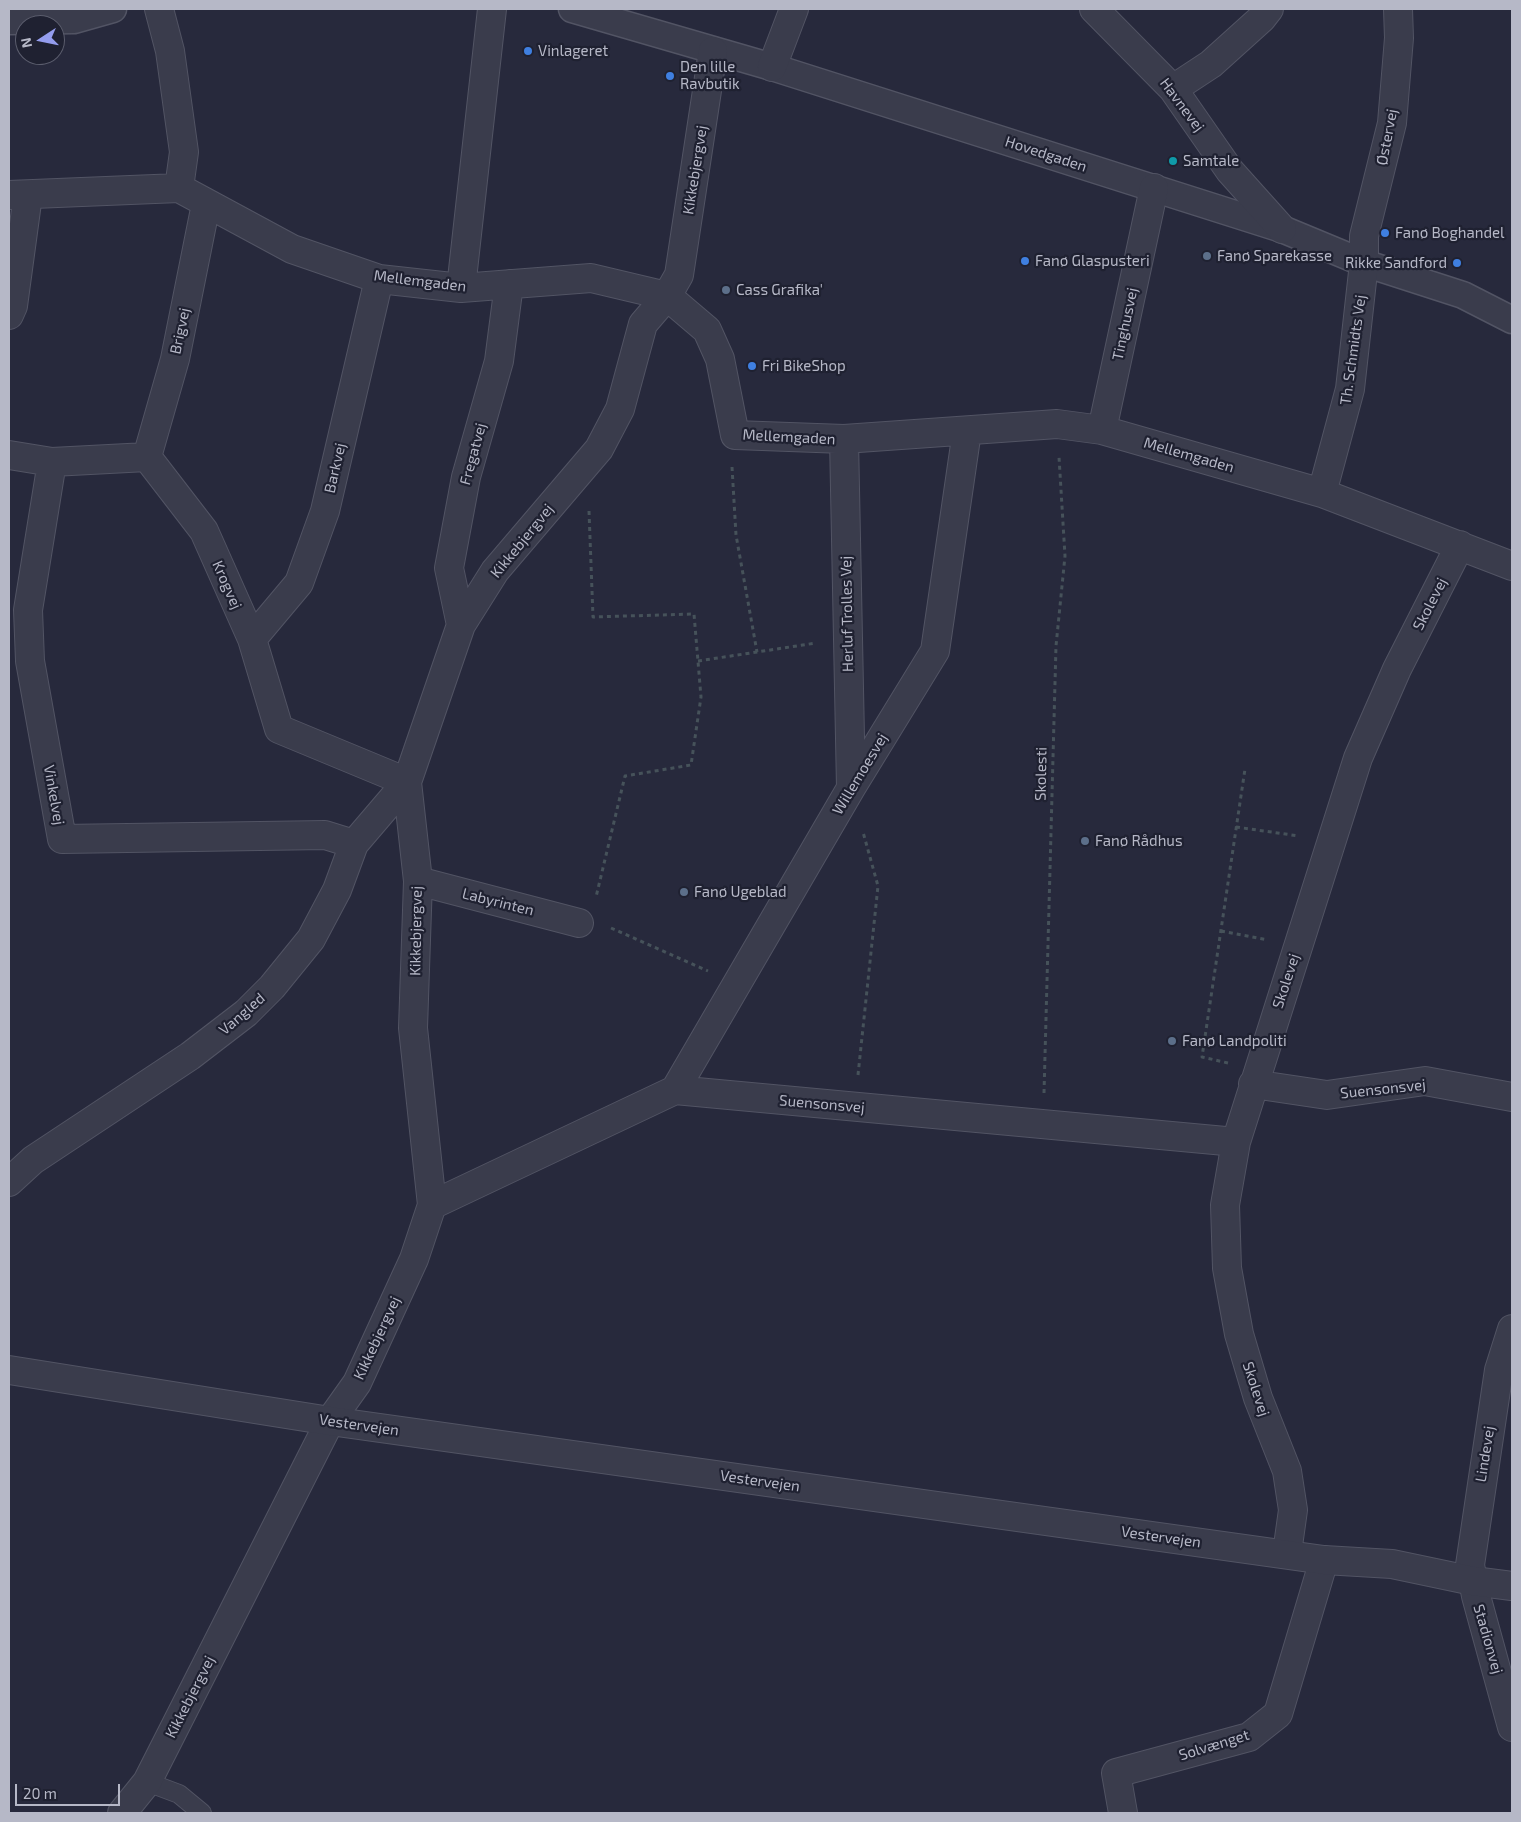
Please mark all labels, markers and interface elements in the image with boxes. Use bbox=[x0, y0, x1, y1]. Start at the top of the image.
north arrow bbox=[15, 15, 65, 65]
text: N bbox=[16, 36, 35, 49]
place label: Vinlageret bbox=[538, 42, 608, 60]
marker: Vinlageret bbox=[522, 45, 534, 57]
place label: Den lille Ravbutik bbox=[680, 58, 740, 93]
marker: Den lille Ravbutik bbox=[664, 70, 676, 82]
street label: Havnevej bbox=[1156, 75, 1208, 135]
street label: Østervej bbox=[1373, 107, 1401, 167]
street label: Kikkebjergvej bbox=[679, 124, 711, 216]
street label: Hovedgaden bbox=[1003, 132, 1089, 176]
place label: Samtale bbox=[1183, 152, 1239, 170]
marker: Samtale bbox=[1167, 155, 1179, 167]
place label: Fanø Boghandel bbox=[1395, 224, 1505, 242]
marker: Fanø Boghandel bbox=[1379, 227, 1391, 239]
place label: Fanø Sparekasse bbox=[1217, 247, 1332, 265]
marker: Fanø Sparekasse bbox=[1201, 250, 1213, 262]
place label: Fanø Glaspusteri bbox=[1035, 252, 1150, 270]
place label: Rikke Sandford bbox=[1345, 254, 1447, 272]
marker: Fanø Glaspusteri bbox=[1019, 255, 1031, 267]
marker: Rikke Sandford bbox=[1451, 257, 1463, 269]
street label: Mellemgaden bbox=[373, 266, 467, 296]
place label: Cass Grafika' bbox=[736, 281, 823, 299]
marker: Cass Grafika' bbox=[720, 284, 732, 296]
street label: Tinghusvej bbox=[1109, 286, 1141, 362]
street label: Th. Schmidts Vej bbox=[1336, 294, 1370, 406]
street label: Brigvej bbox=[166, 306, 194, 356]
place label: Fri BikeShop bbox=[762, 357, 846, 375]
marker: Fri BikeShop bbox=[746, 360, 758, 372]
street label: Fregatvej bbox=[456, 421, 490, 487]
street label: Mellemgaden bbox=[742, 426, 836, 448]
street label: Mellemgaden bbox=[1142, 434, 1236, 476]
street label: Barkvej bbox=[321, 441, 349, 495]
street label: Kikkebjergvej bbox=[487, 500, 557, 582]
street label: Herluf Trolles Vej bbox=[837, 556, 857, 672]
street label: Krogvej bbox=[208, 558, 246, 612]
street label: Skolevej bbox=[1409, 575, 1451, 633]
street label: Willemoesvej bbox=[829, 730, 891, 818]
street label: Skolesti bbox=[1032, 747, 1050, 801]
street label: Vinkelvej bbox=[40, 763, 68, 827]
place label: Fanø Rådhus bbox=[1095, 832, 1183, 850]
marker: Fanø Rådhus bbox=[1079, 835, 1091, 847]
place label: Fanø Ugeblad bbox=[694, 883, 787, 901]
street label: Labyrinten bbox=[460, 884, 536, 920]
street label: Kikkebjergvej bbox=[406, 886, 426, 976]
marker: Fanø Ugeblad bbox=[678, 886, 690, 898]
street label: Skolevej bbox=[1269, 951, 1303, 1011]
street label: Vangled bbox=[215, 989, 269, 1039]
place label: Fanø Landpoliti bbox=[1182, 1032, 1287, 1050]
marker: Fanø Landpoliti bbox=[1166, 1035, 1178, 1047]
street label: Suensonsvej bbox=[1339, 1076, 1427, 1102]
street label: Suensonsvej bbox=[778, 1091, 866, 1117]
street label: Kikkebjergvej bbox=[350, 1293, 404, 1383]
street label: Skolevej bbox=[1239, 1359, 1273, 1419]
street label: Vestervejen bbox=[318, 1410, 400, 1440]
street label: Lindevej bbox=[1472, 1425, 1498, 1483]
street label: Vestervejen bbox=[719, 1466, 801, 1496]
street label: Vestervejen bbox=[1120, 1522, 1202, 1552]
street label: Stadionvej bbox=[1469, 1602, 1507, 1676]
street label: Kikkebjergvej bbox=[162, 1653, 218, 1741]
street label: Solvænget bbox=[1177, 1726, 1251, 1764]
scale bar bbox=[18, 1774, 122, 1806]
text: 20 m bbox=[23, 1784, 57, 1802]

